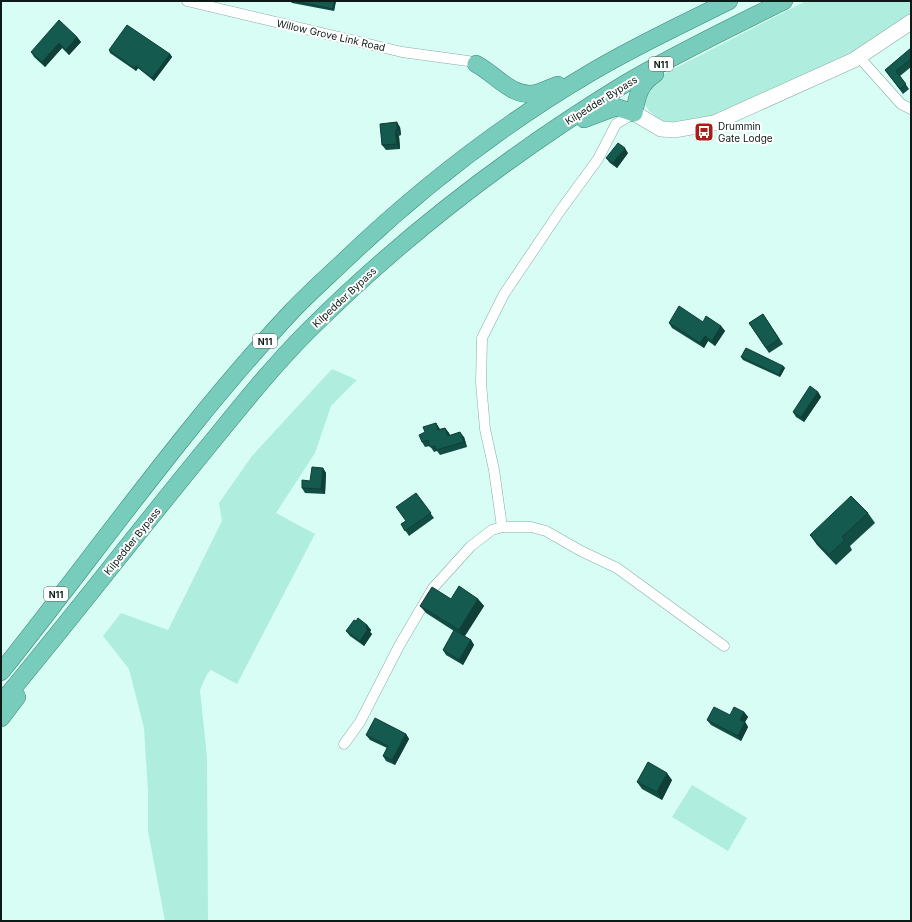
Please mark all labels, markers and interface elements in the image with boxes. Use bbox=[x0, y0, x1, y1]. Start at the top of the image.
street label: Willow Grove Link Road bbox=[275, 17, 387, 53]
road number: N11 bbox=[649, 57, 673, 71]
street label: Kilpedder Bypass bbox=[563, 73, 639, 127]
place label: Drummin Gate Lodge bbox=[718, 120, 773, 144]
bus stop icon: Drummin Gate Lodge bbox=[693, 121, 715, 143]
street label: Kilpedder Bypass bbox=[310, 264, 378, 330]
road number: N11 bbox=[253, 334, 277, 348]
street label: Kilpedder Bypass bbox=[101, 505, 163, 577]
road number: N11 bbox=[44, 587, 68, 601]

